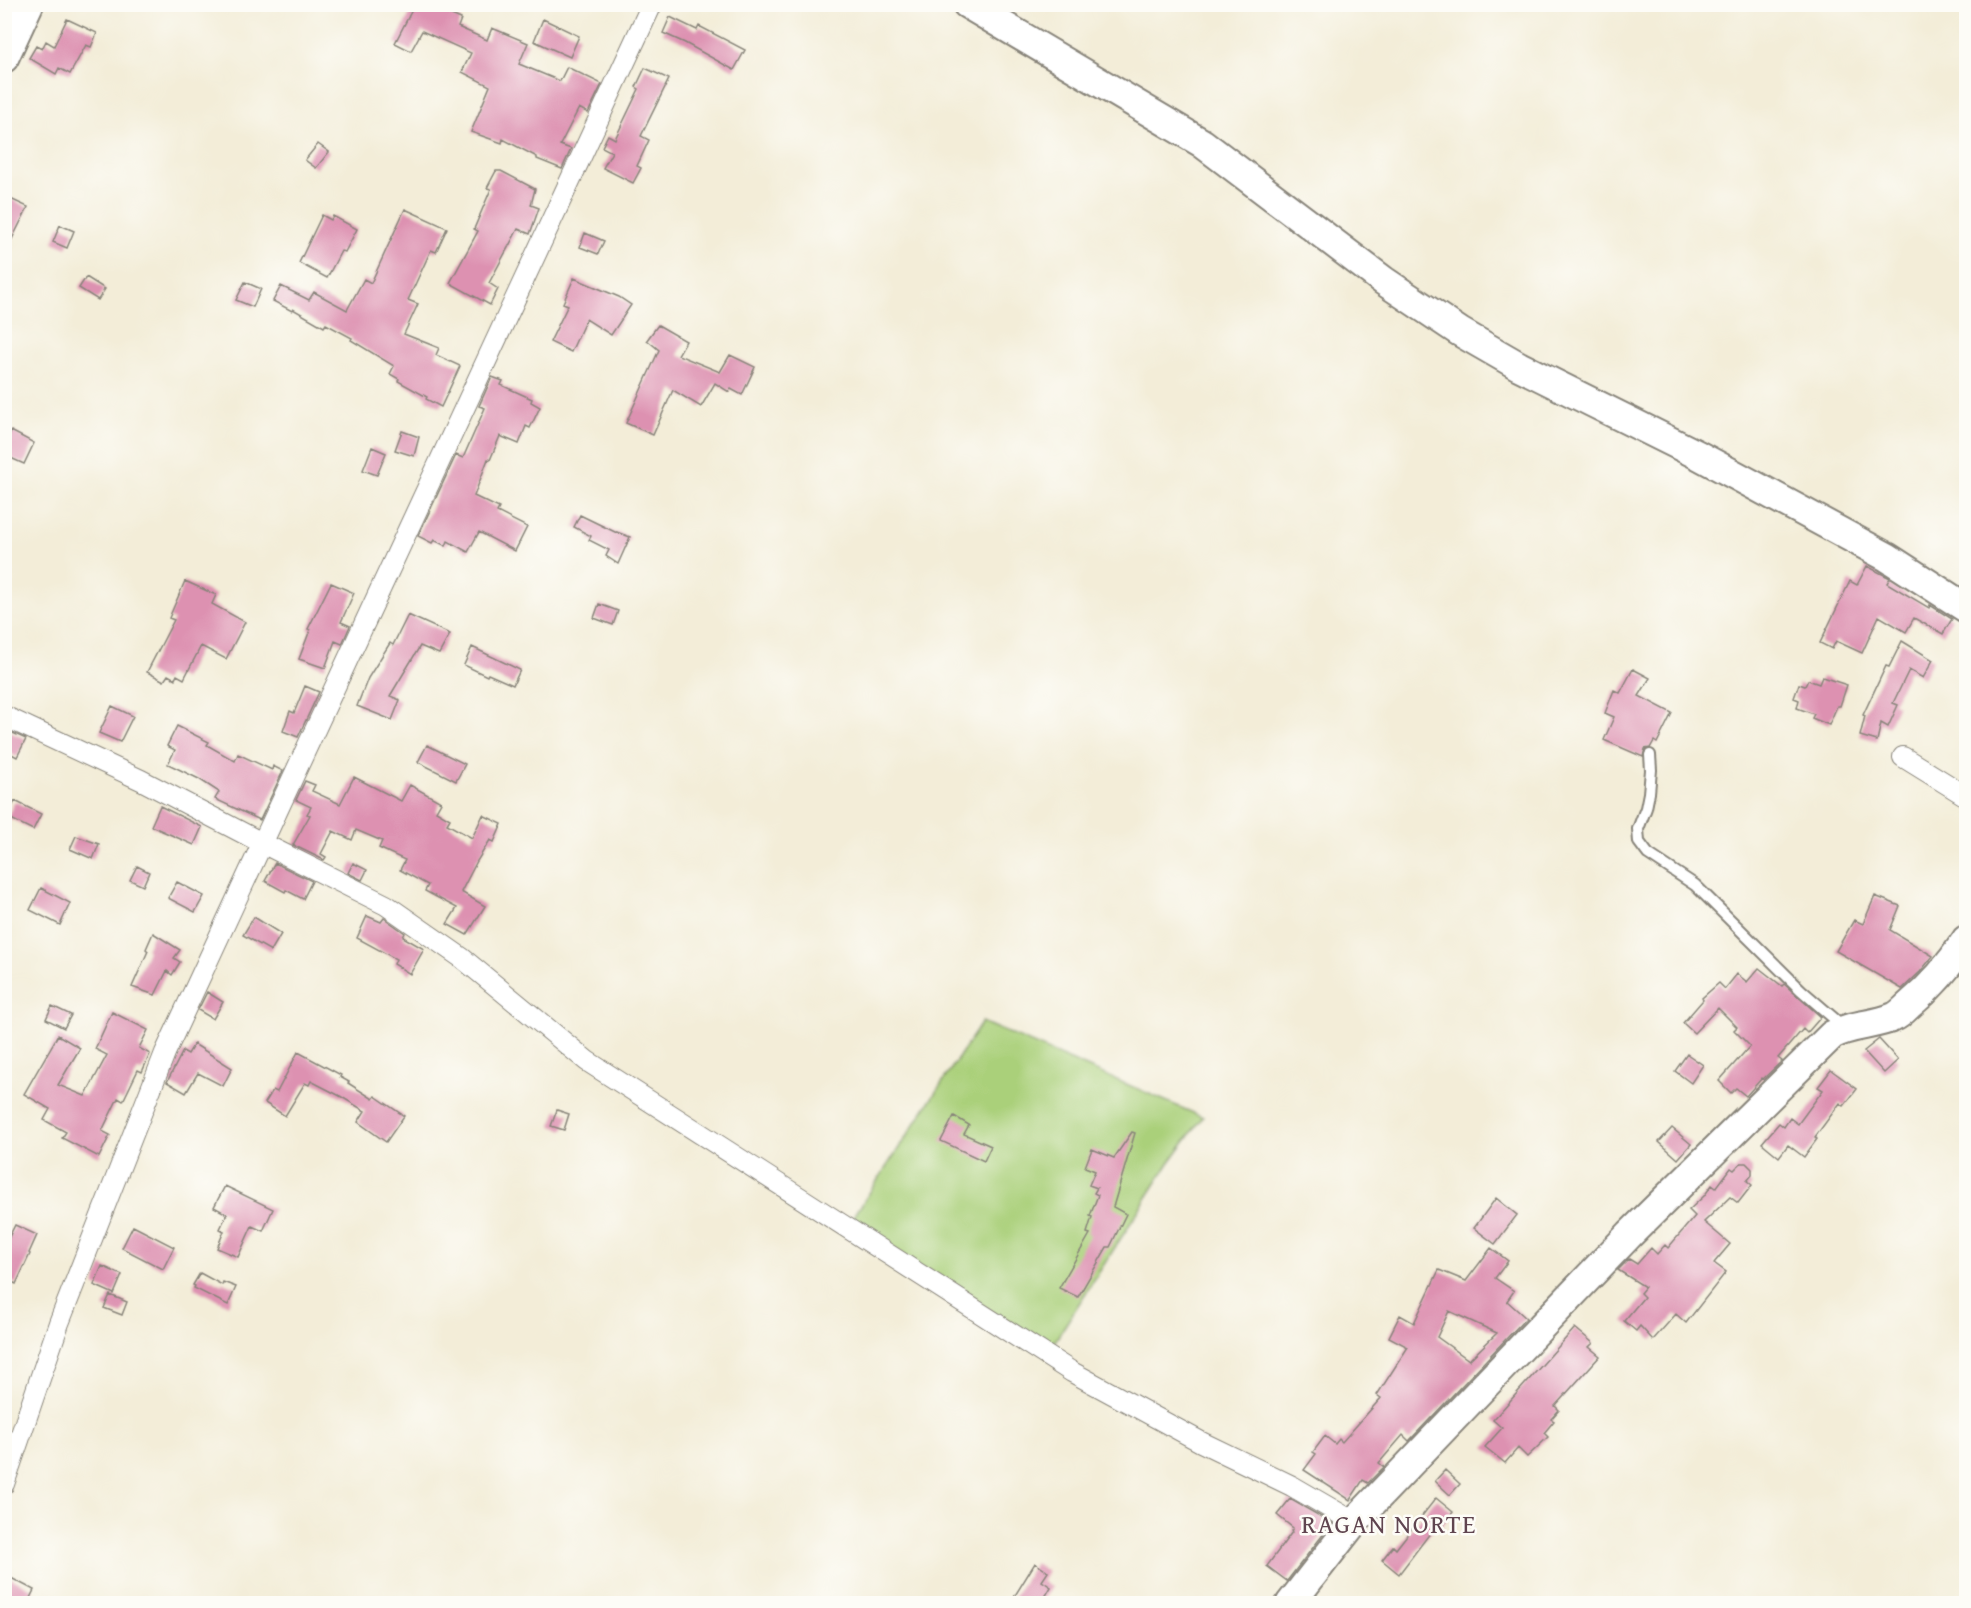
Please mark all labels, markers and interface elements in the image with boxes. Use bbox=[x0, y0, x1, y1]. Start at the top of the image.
district label: RAGAN NORTE bbox=[1301, 1504, 1477, 1543]

